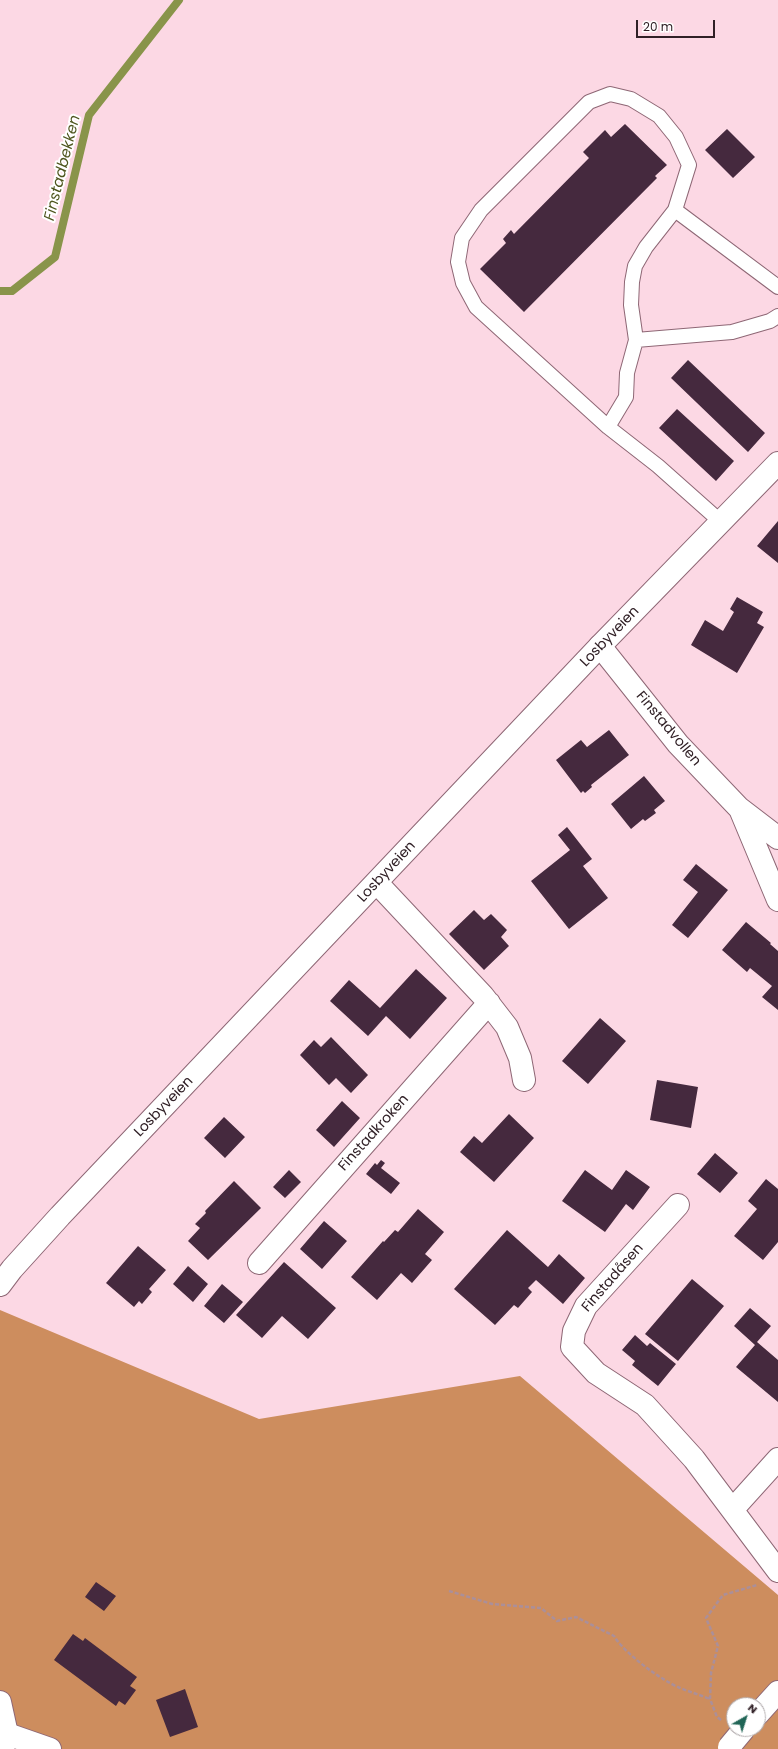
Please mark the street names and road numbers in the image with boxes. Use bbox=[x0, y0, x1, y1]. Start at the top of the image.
street label: Losbyveien bbox=[577, 603, 643, 671]
street label: Finstadvollen bbox=[632, 688, 704, 770]
street label: Losbyveien bbox=[355, 838, 419, 906]
street label: Losbyveien bbox=[131, 1073, 197, 1141]
street label: Finstadkroken bbox=[335, 1091, 413, 1175]
street label: Finstadåsen bbox=[579, 1240, 647, 1316]

